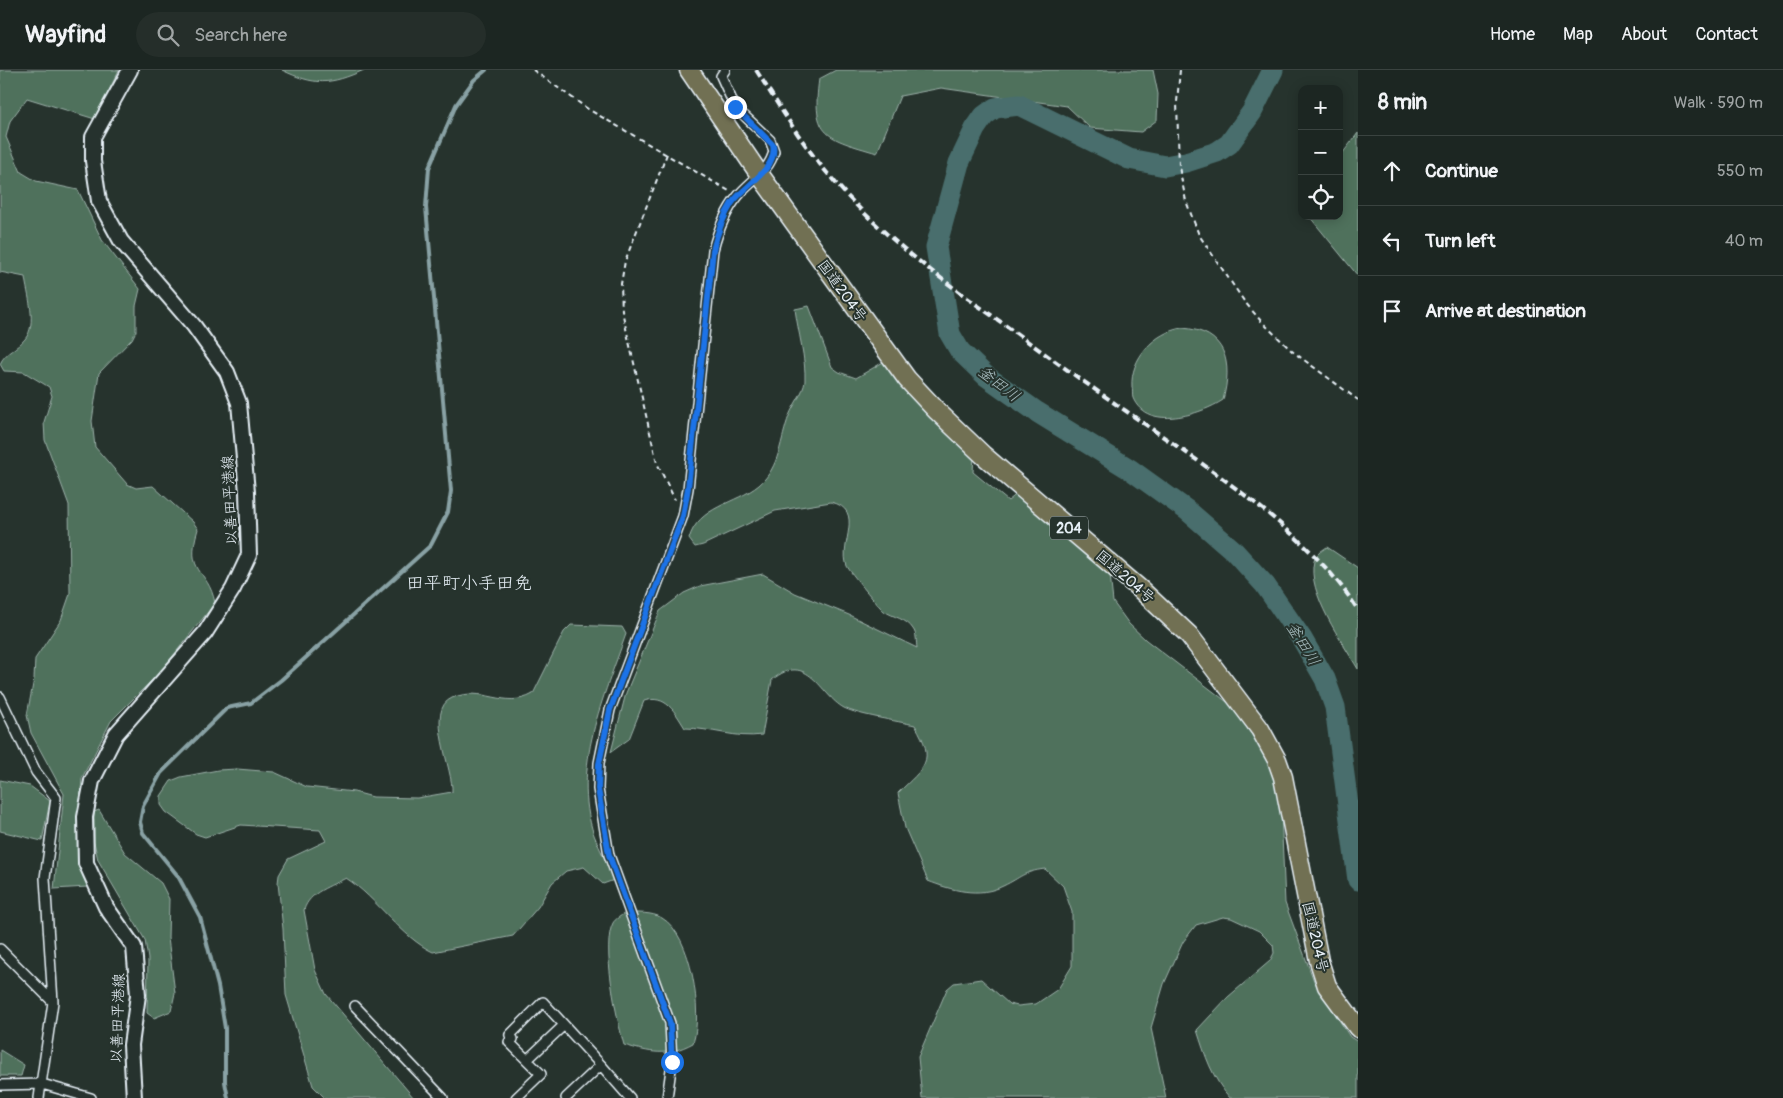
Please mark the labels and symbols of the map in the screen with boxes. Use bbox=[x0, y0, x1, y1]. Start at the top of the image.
route end bbox=[724, 96, 747, 119]
street label: 国道204号 bbox=[813, 256, 871, 326]
water label: 釜田川 bbox=[974, 361, 1024, 407]
street label: 以善田平港線 bbox=[218, 455, 242, 545]
road number: 204 bbox=[1050, 516, 1088, 539]
street label: 国道204号 bbox=[1091, 546, 1159, 608]
district label: 田平町小手田免 bbox=[406, 572, 532, 595]
water label: 釜田川 bbox=[1282, 618, 1324, 670]
street label: 国道204号 bbox=[1298, 900, 1332, 974]
street label: 以善田平港線 bbox=[107, 973, 129, 1063]
route start bbox=[661, 1051, 684, 1074]

